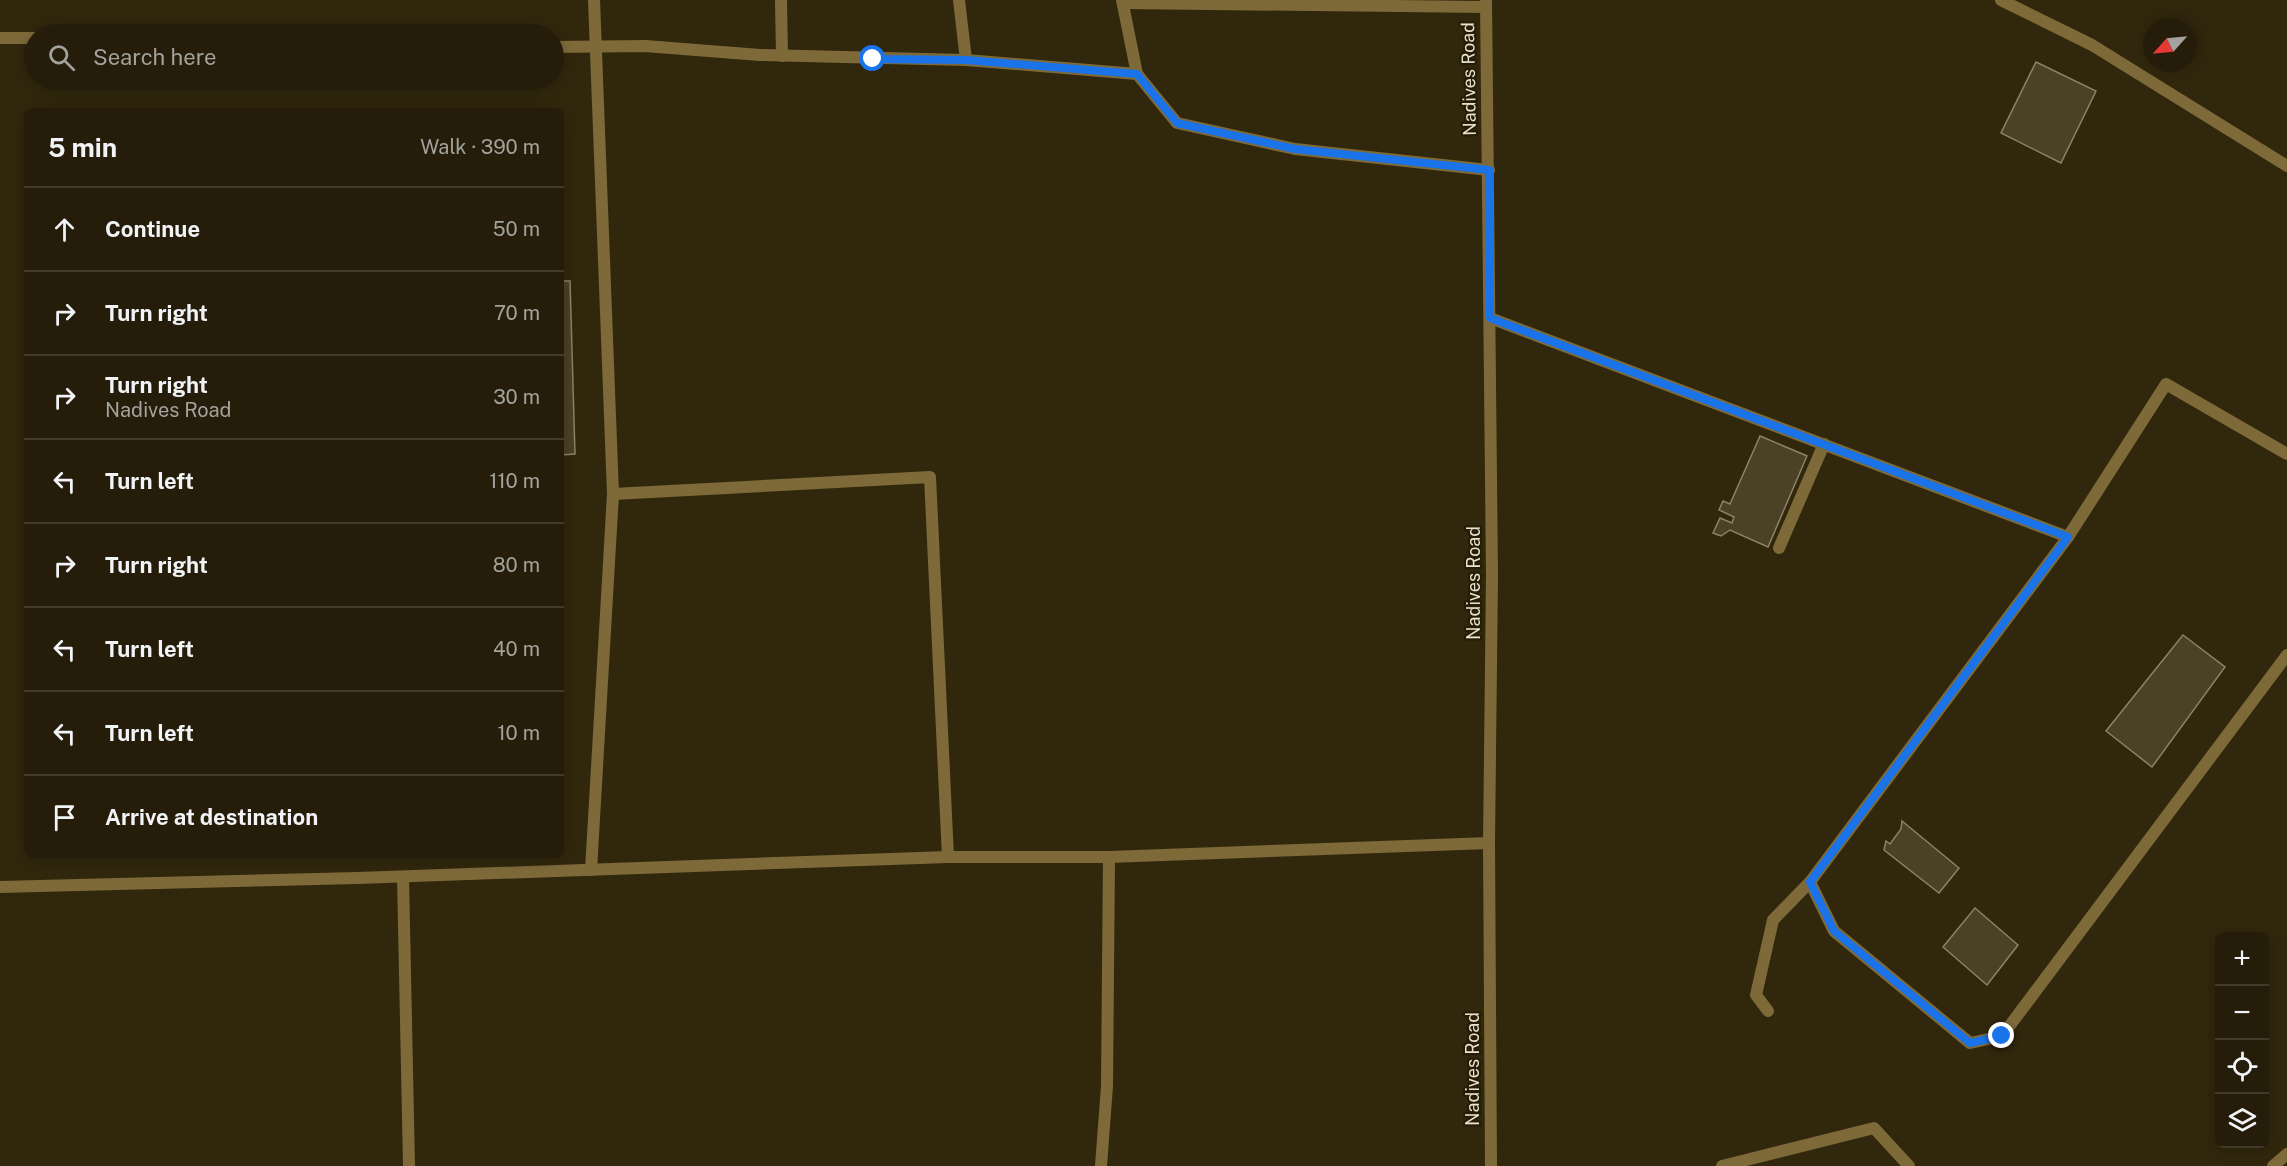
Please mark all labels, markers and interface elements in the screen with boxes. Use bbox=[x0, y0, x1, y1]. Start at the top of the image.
north arrow bbox=[2143, 18, 2197, 72]
street label: Nadives Road bbox=[1457, 22, 1480, 136]
search box bbox=[24, 24, 564, 90]
icon: search bbox=[45, 41, 78, 74]
text: Search here bbox=[93, 44, 217, 70]
route start bbox=[859, 45, 885, 71]
text: 5 min bbox=[48, 132, 117, 163]
text: Walk · 390 m bbox=[420, 135, 540, 159]
icon: ahead bbox=[48, 213, 81, 246]
text: Continue bbox=[105, 216, 200, 242]
text: 50 m bbox=[493, 217, 540, 241]
icon: right bbox=[48, 297, 81, 330]
text: Turn right bbox=[105, 300, 208, 326]
text: 70 m bbox=[494, 301, 540, 325]
text: Turn right bbox=[105, 372, 208, 398]
icon: right bbox=[48, 381, 81, 414]
text: 30 m bbox=[493, 385, 540, 409]
text: Nadives Road bbox=[105, 398, 232, 422]
icon: left bbox=[48, 465, 81, 498]
text: Turn left bbox=[105, 468, 194, 494]
text: 110 m bbox=[489, 469, 540, 493]
street label: Nadives Road bbox=[1463, 526, 1484, 640]
icon: right bbox=[48, 549, 81, 582]
text: Turn right bbox=[105, 552, 208, 578]
text: 80 m bbox=[493, 553, 540, 577]
icon: left bbox=[48, 633, 81, 666]
text: Turn left bbox=[105, 636, 194, 662]
text: 40 m bbox=[493, 637, 540, 661]
icon: left bbox=[48, 717, 81, 750]
text: Turn left bbox=[105, 720, 194, 746]
text: 10 m bbox=[497, 721, 540, 745]
icon: arrive bbox=[48, 801, 81, 834]
text: Arrive at destination bbox=[105, 804, 318, 830]
map controls bbox=[2215, 932, 2269, 1148]
button: + bbox=[2215, 932, 2269, 986]
button: − bbox=[2215, 986, 2269, 1040]
street label: Nadives Road bbox=[1462, 1012, 1483, 1126]
route end bbox=[1988, 1022, 2014, 1048]
button: locate bbox=[2215, 1040, 2269, 1094]
button: layers bbox=[2215, 1094, 2269, 1148]

